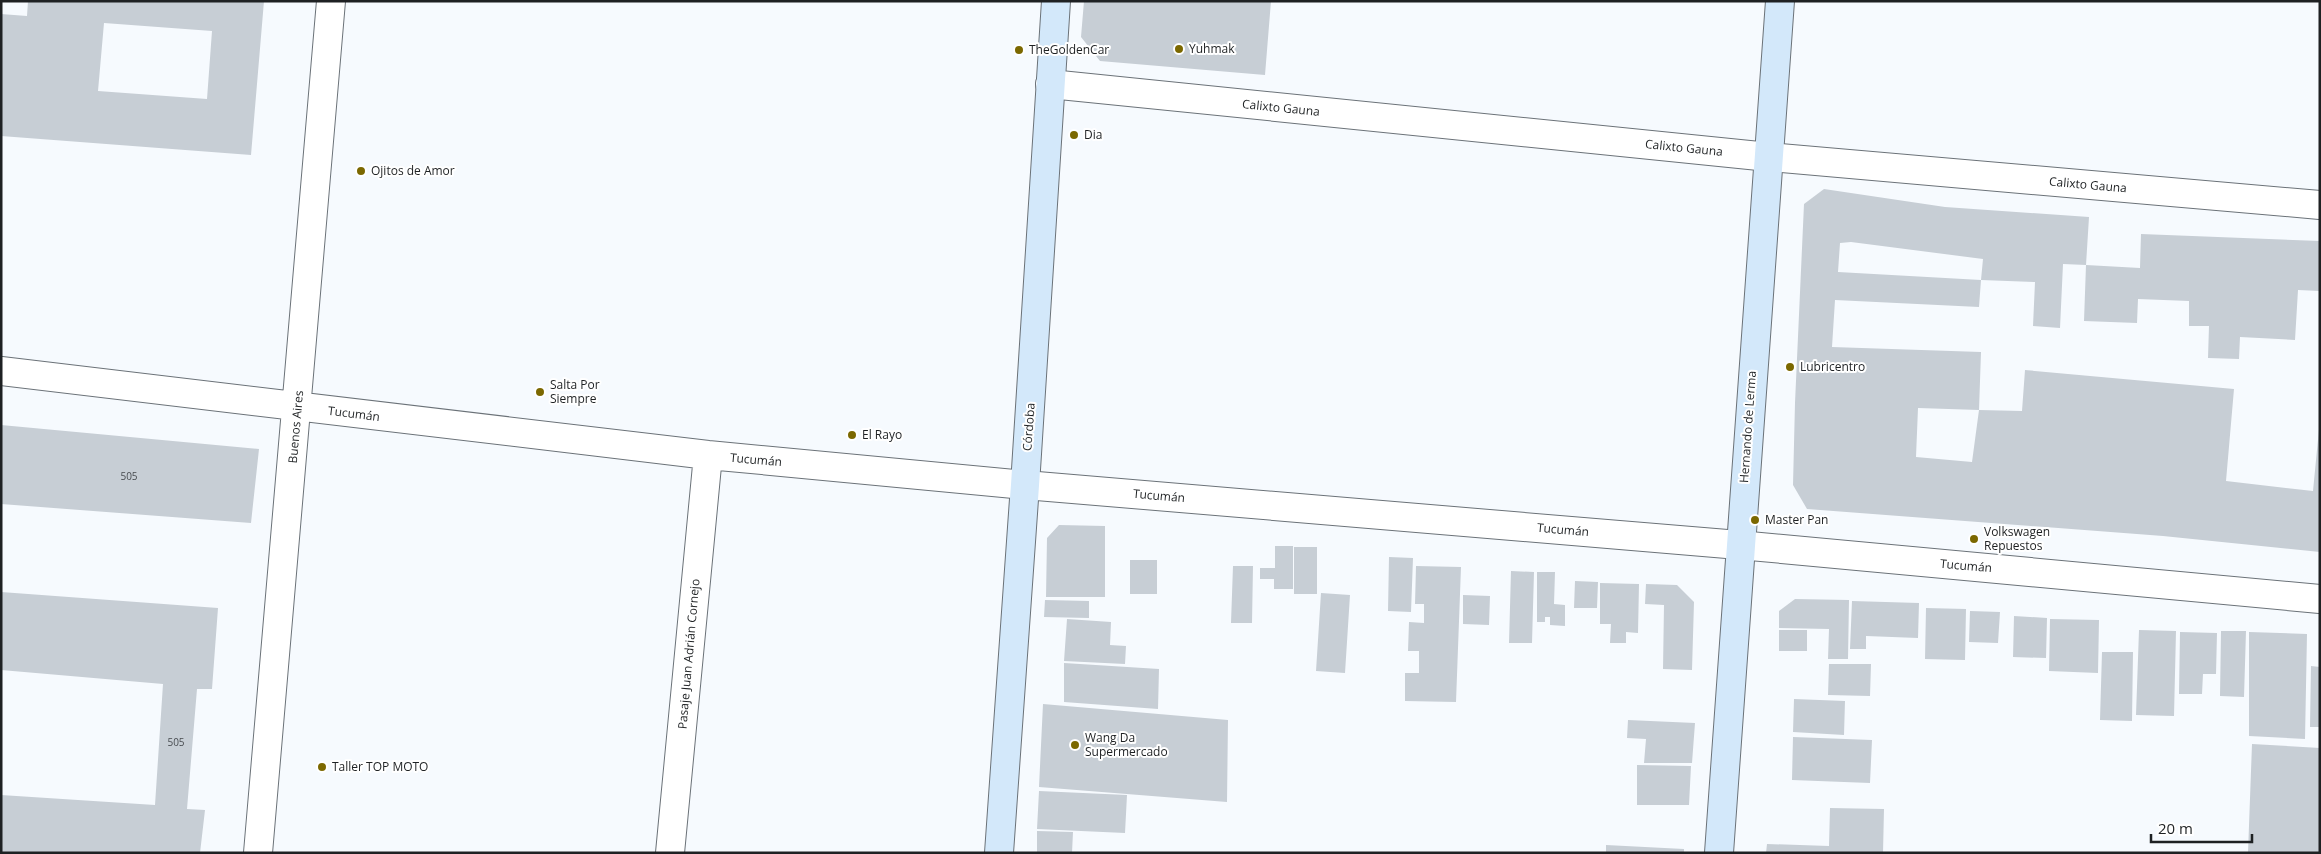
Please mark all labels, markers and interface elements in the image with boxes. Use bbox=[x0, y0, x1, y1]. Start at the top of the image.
place label: Yuhmak bbox=[1189, 40, 1235, 57]
place label: TheGoldenCar bbox=[1029, 41, 1109, 58]
marker: Yuhmak bbox=[1173, 43, 1185, 55]
marker: TheGoldenCar bbox=[1013, 44, 1025, 56]
street label: Calixto Gauna bbox=[1241, 95, 1321, 120]
place label: Dia bbox=[1084, 126, 1102, 143]
marker: Dia bbox=[1068, 129, 1080, 141]
street label: Calixto Gauna bbox=[1644, 135, 1724, 160]
place label: Ojitos de Amor bbox=[371, 162, 455, 179]
marker: Ojitos de Amor bbox=[355, 165, 367, 177]
street label: Calixto Gauna bbox=[2048, 173, 2128, 196]
place label: Lubricentro bbox=[1800, 358, 1865, 375]
marker: Lubricentro bbox=[1784, 361, 1796, 373]
street label: Hernando de Lerma bbox=[1735, 370, 1760, 484]
place label: Salta Por Siempre bbox=[550, 376, 600, 407]
marker: Salta Por Siempre bbox=[534, 386, 546, 398]
street label: Buenos Aires bbox=[284, 389, 307, 464]
street label: Tucumán bbox=[327, 402, 381, 425]
street label: Córdoba bbox=[1018, 402, 1039, 452]
place label: El Rayo bbox=[862, 426, 902, 443]
marker: El Rayo bbox=[846, 429, 858, 441]
street label: Tucumán bbox=[729, 449, 783, 470]
house number: 505 bbox=[120, 469, 138, 483]
street label: Tucumán bbox=[1132, 485, 1186, 506]
place label: Master Pan bbox=[1765, 511, 1828, 528]
marker: Master Pan bbox=[1749, 514, 1761, 526]
street label: Tucumán bbox=[1536, 519, 1590, 540]
place label: Volkswagen Repuestos bbox=[1984, 523, 2050, 554]
marker: Volkswagen Repuestos bbox=[1968, 533, 1980, 545]
street label: Tucumán bbox=[1939, 555, 1993, 576]
street label: Pasaje Juan Adrián Cornejo bbox=[673, 578, 704, 730]
place label: Wang Da Supermercado bbox=[1085, 729, 1168, 760]
house number: 505 bbox=[167, 735, 185, 749]
marker: Wang Da Supermercado bbox=[1069, 739, 1081, 751]
place label: Taller TOP MOTO bbox=[332, 758, 428, 775]
marker: Taller TOP MOTO bbox=[316, 761, 328, 773]
scale bar bbox=[2151, 812, 2252, 844]
text: 20 m bbox=[2158, 818, 2193, 838]

